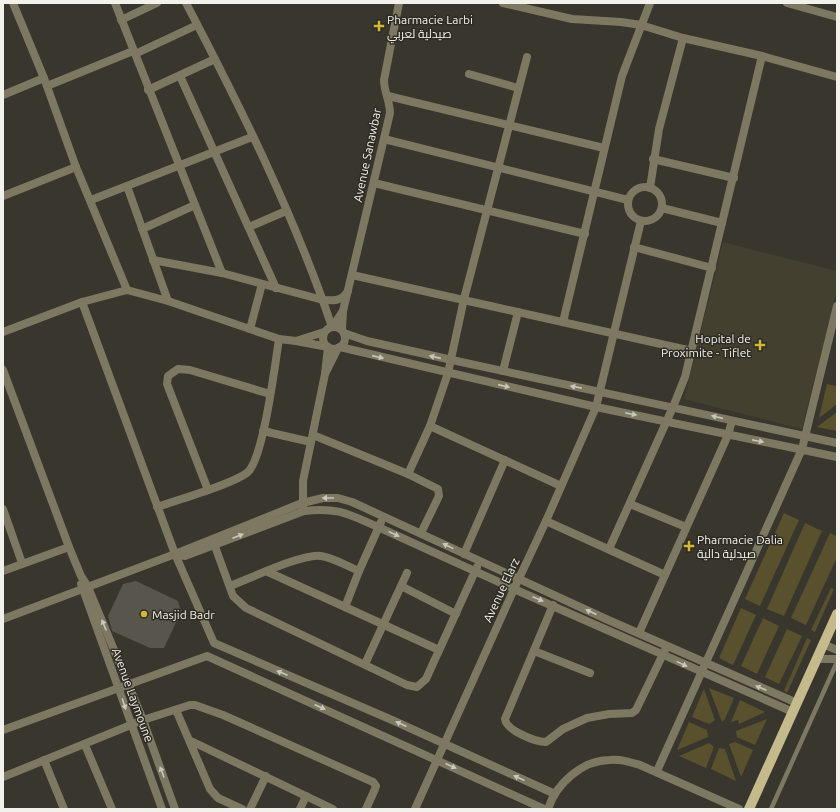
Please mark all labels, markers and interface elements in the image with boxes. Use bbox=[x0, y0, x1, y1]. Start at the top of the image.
place label: Pharmacie Larbi صيدلية لعربي bbox=[387, 13, 473, 44]
marker: Pharmacie Larbi صيدلية لعربي bbox=[374, 21, 384, 31]
street label: Avenue Sanawbar bbox=[351, 106, 383, 203]
place label: Hopital de Proximite - Tiflet bbox=[661, 332, 751, 359]
marker: Hopital de Proximite - Tiflet bbox=[754, 339, 766, 351]
one-way arrow bbox=[429, 353, 441, 359]
one-way arrow bbox=[371, 354, 384, 360]
one-way arrow bbox=[499, 383, 511, 389]
one-way arrow bbox=[570, 384, 582, 390]
one-way arrow bbox=[625, 411, 637, 417]
one-way arrow bbox=[711, 414, 723, 420]
one-way arrow bbox=[752, 438, 765, 444]
one-way arrow bbox=[321, 495, 334, 501]
one-way arrow bbox=[388, 531, 400, 537]
one-way arrow bbox=[232, 533, 244, 539]
place label: Pharmacie Dalia صيدلية دالية bbox=[697, 533, 783, 561]
marker: Pharmacie Dalia صيدلية دالية bbox=[684, 541, 694, 551]
one-way arrow bbox=[442, 543, 453, 549]
street label: Avenue Elarz bbox=[480, 555, 522, 624]
one-way arrow bbox=[532, 597, 544, 603]
place label: Masjid Badr bbox=[152, 608, 215, 621]
marker: Masjid Badr bbox=[139, 609, 149, 619]
one-way arrow bbox=[585, 609, 597, 615]
one-way arrow bbox=[100, 619, 106, 631]
street label: Avenue Laymoune bbox=[110, 646, 156, 744]
one-way arrow bbox=[676, 661, 688, 667]
one-way arrow bbox=[275, 669, 287, 675]
one-way arrow bbox=[755, 685, 767, 691]
one-way arrow bbox=[121, 699, 127, 711]
one-way arrow bbox=[314, 704, 325, 710]
one-way arrow bbox=[395, 721, 406, 727]
one-way arrow bbox=[445, 763, 456, 769]
one-way arrow bbox=[158, 766, 164, 778]
one-way arrow bbox=[513, 775, 525, 781]

